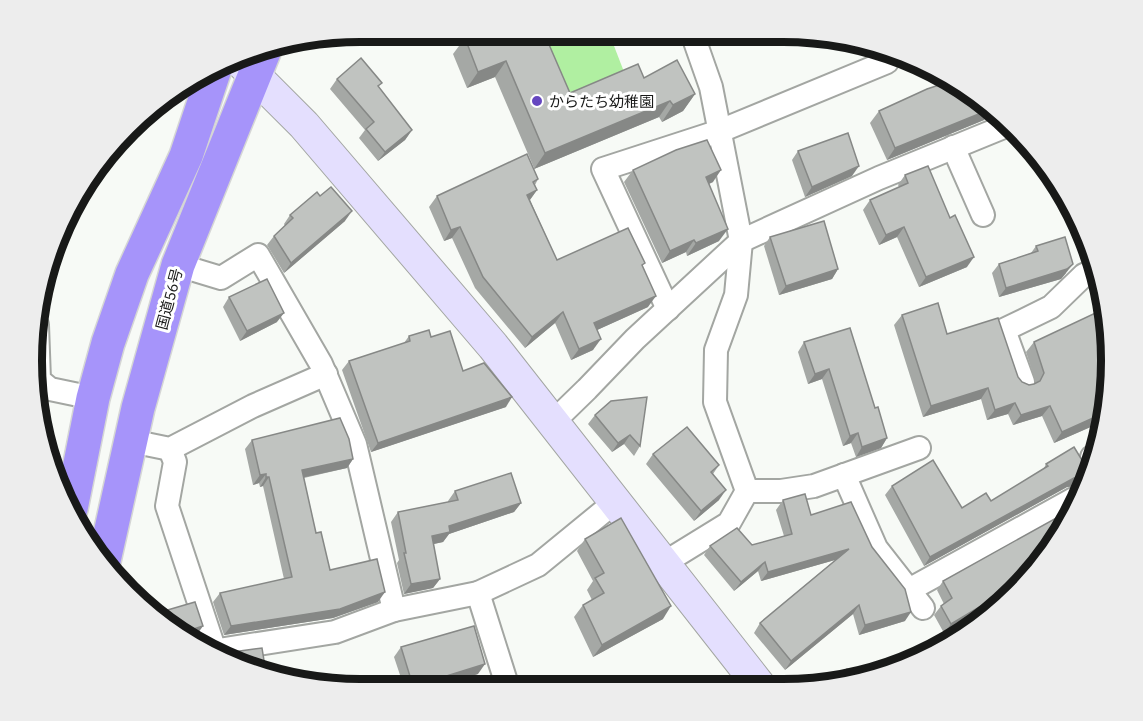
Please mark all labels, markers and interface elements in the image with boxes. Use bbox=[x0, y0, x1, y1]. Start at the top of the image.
place label: からたち幼稚園 bbox=[549, 92, 654, 111]
marker: からたち幼稚園 bbox=[530, 94, 544, 108]
street label: 国道56号 bbox=[152, 266, 186, 332]

